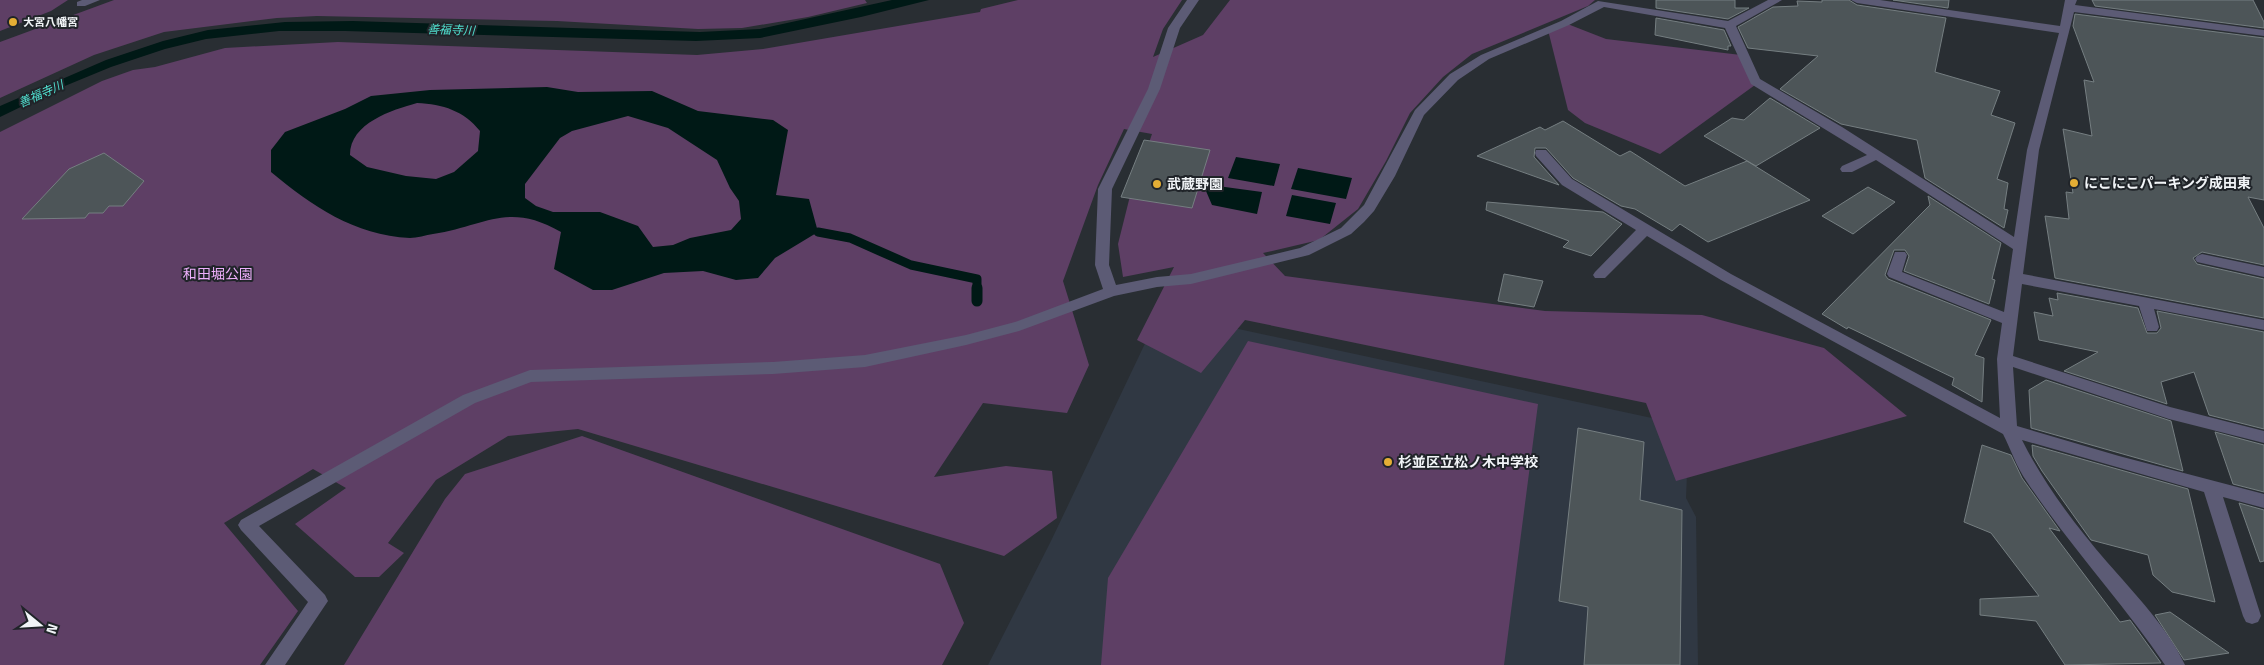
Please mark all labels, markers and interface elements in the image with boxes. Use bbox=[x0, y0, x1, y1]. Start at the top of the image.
place label: 大宮八幡宮 bbox=[23, 14, 78, 30]
marker: 大宮八幡宮 bbox=[7, 16, 19, 28]
water label: 善福寺川 bbox=[427, 19, 477, 40]
water label: 善福寺川 bbox=[15, 74, 68, 112]
place label: にこにこパーキング成田東 bbox=[2084, 172, 2251, 193]
place label: 武蔵野園 bbox=[1167, 173, 1223, 194]
marker: にこにこパーキング成田東 bbox=[2068, 177, 2080, 189]
marker: 武蔵野園 bbox=[1151, 178, 1163, 190]
park label: 和田堀公園 bbox=[183, 263, 253, 284]
place label: 杉並区立松ノ木中学校 bbox=[1398, 451, 1538, 472]
marker: 杉並区立松ノ木中学校 bbox=[1382, 456, 1394, 468]
north arrow bbox=[15, 600, 65, 650]
text: N bbox=[41, 621, 64, 637]

